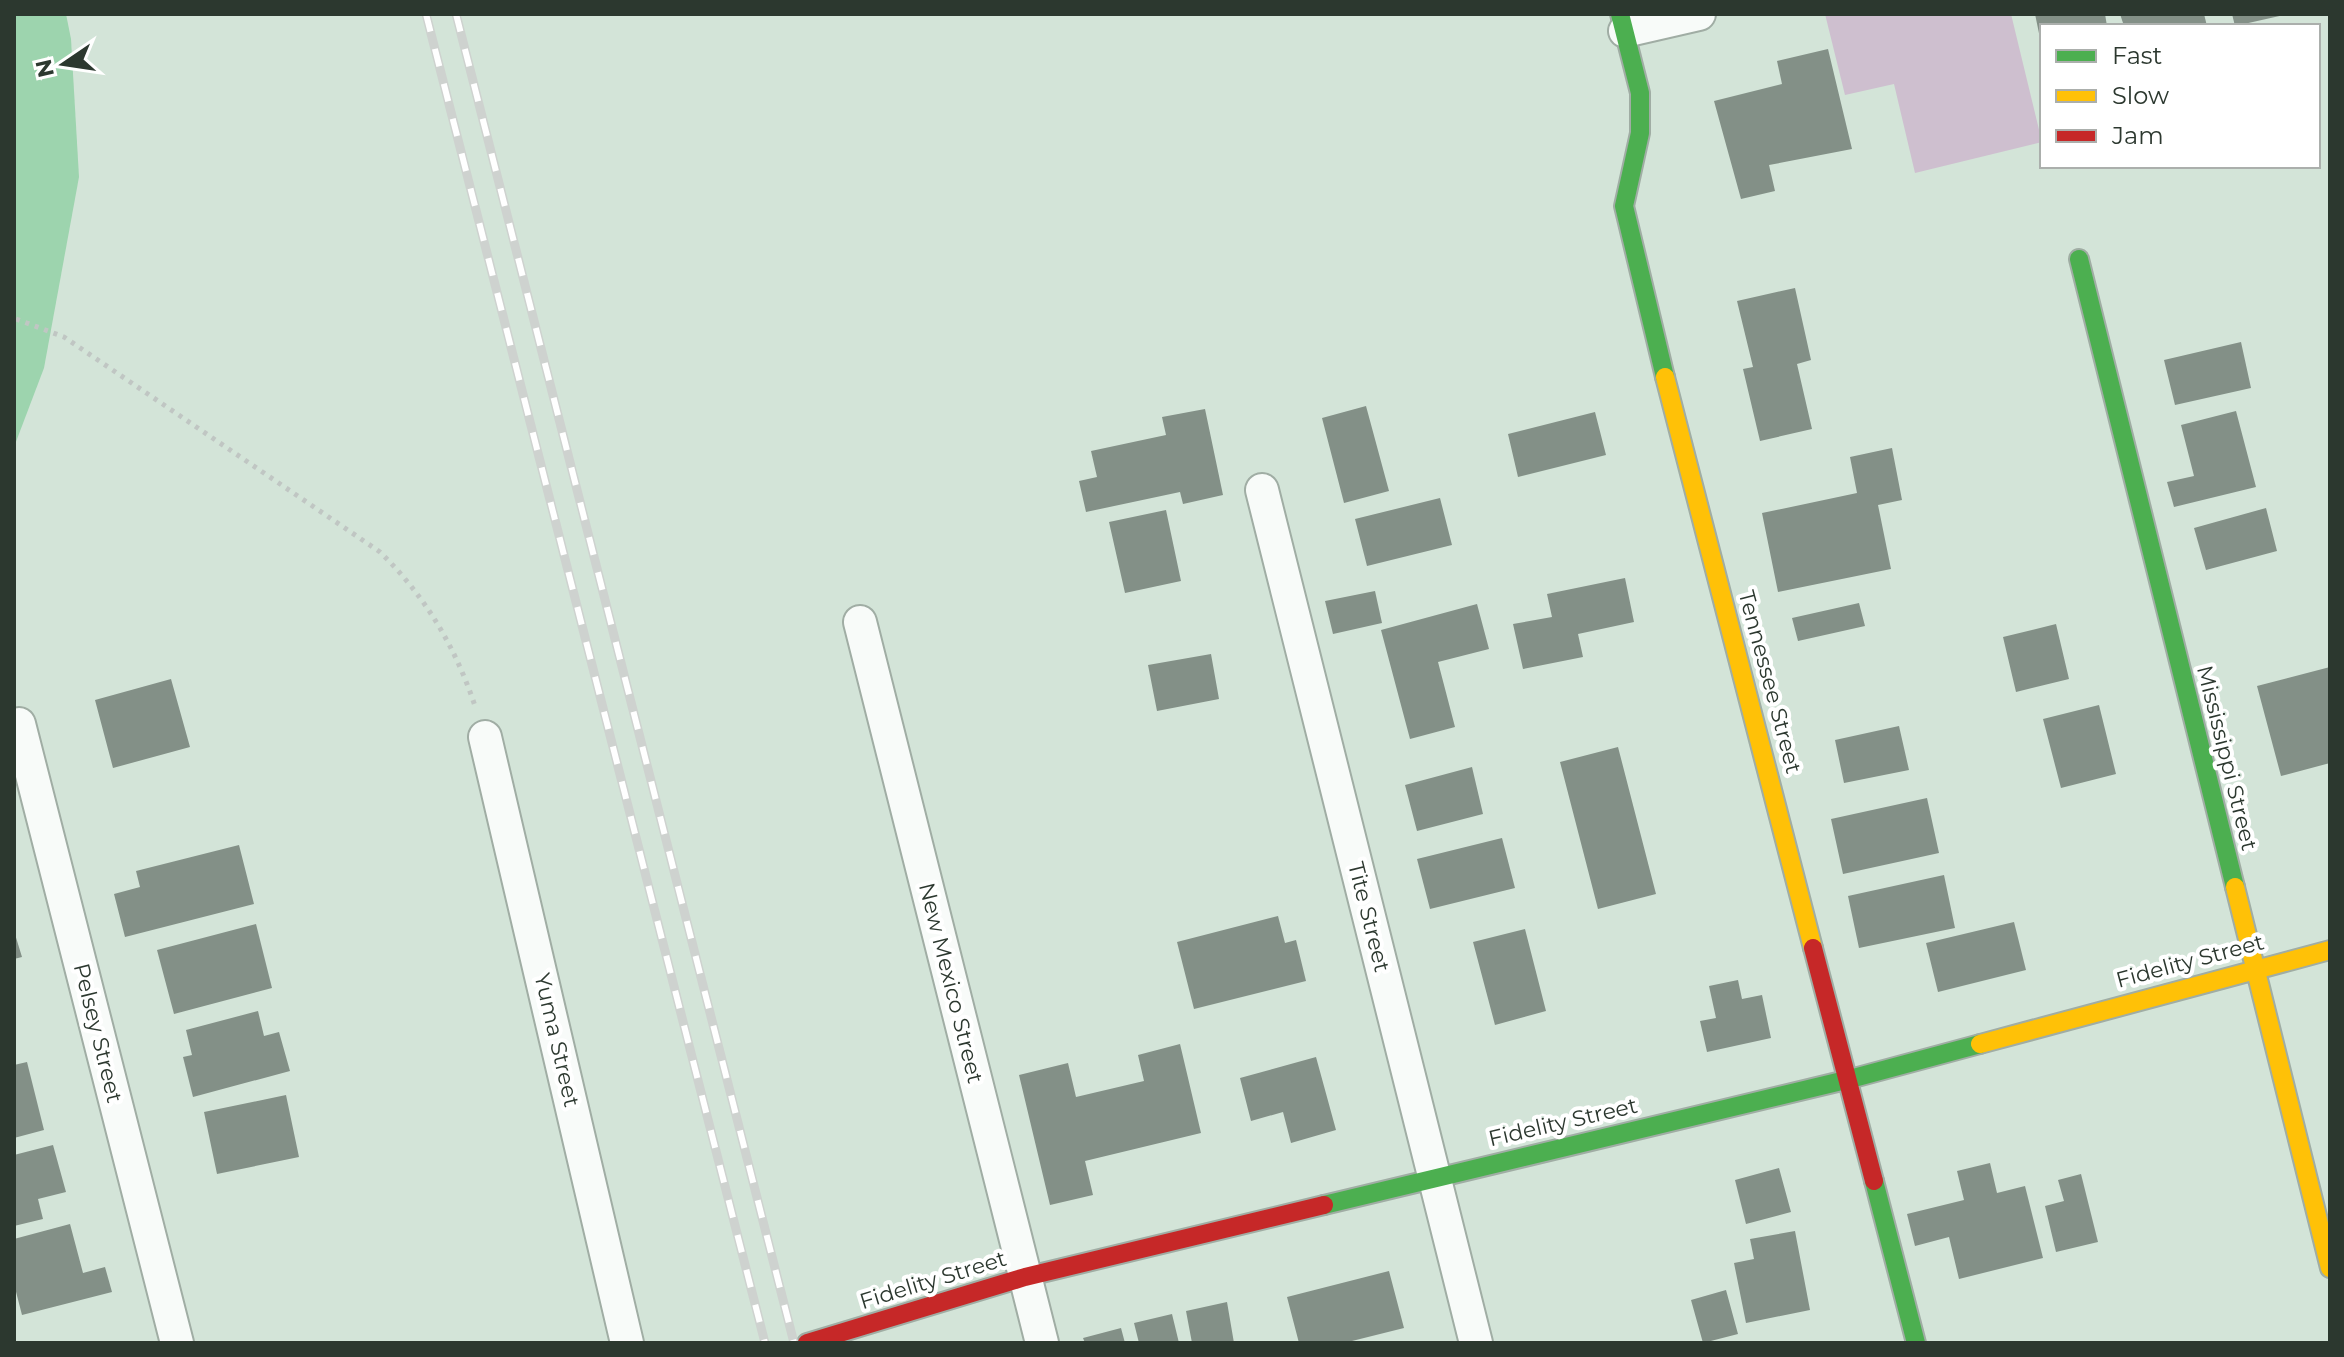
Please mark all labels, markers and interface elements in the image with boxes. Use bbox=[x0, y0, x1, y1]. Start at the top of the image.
north arrow bbox=[24, 24, 104, 104]
legend bbox=[2040, 24, 2320, 168]
text: Fast bbox=[2112, 41, 2163, 70]
text: N bbox=[30, 57, 60, 80]
text: Slow bbox=[2112, 81, 2169, 110]
text: Jam bbox=[2111, 121, 2164, 150]
street label: Tennessee Street bbox=[1733, 588, 1807, 776]
street label: Mississippi Street bbox=[2191, 663, 2263, 853]
street label: Tite Street bbox=[1342, 859, 1396, 975]
street label: New Mexico Street bbox=[913, 880, 989, 1086]
street label: Fidelity Street bbox=[2113, 928, 2267, 994]
street label: Pelsey Street bbox=[68, 960, 128, 1106]
street label: Yuma Street bbox=[528, 970, 586, 1110]
street label: Fidelity Street bbox=[1486, 1092, 1640, 1152]
street label: Fidelity Street bbox=[856, 1245, 1010, 1315]

